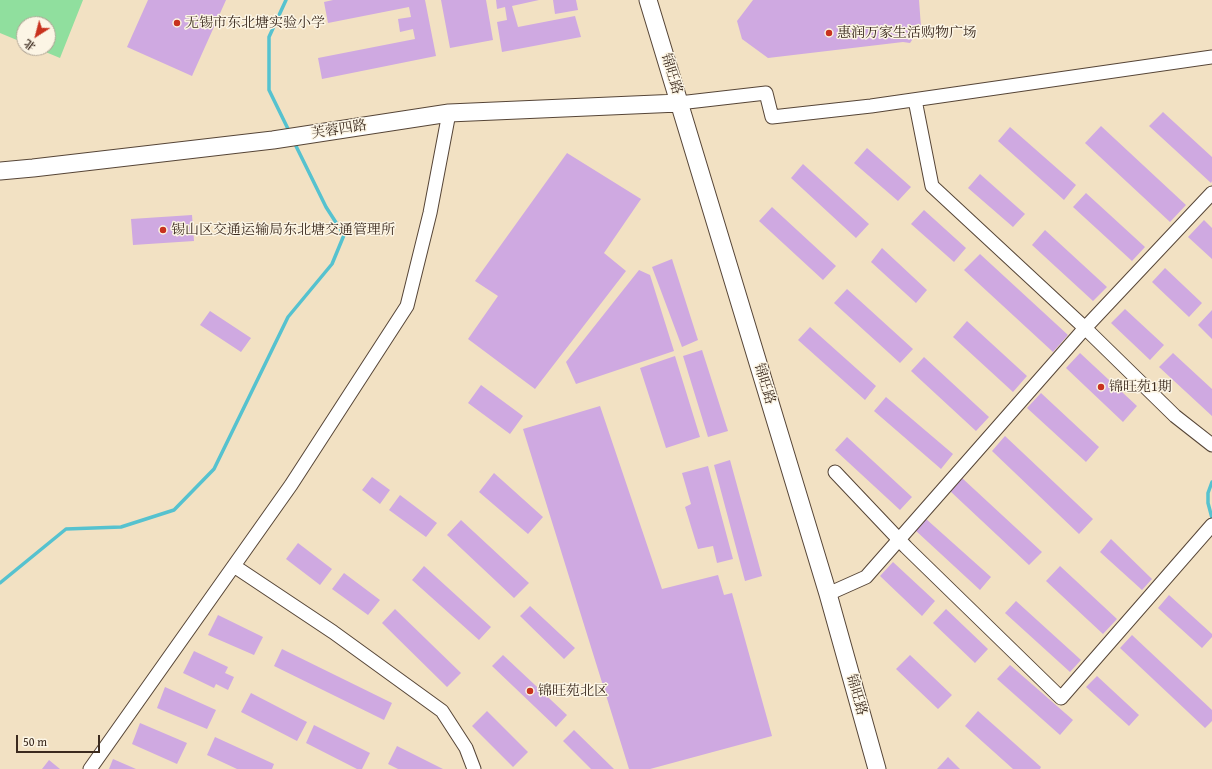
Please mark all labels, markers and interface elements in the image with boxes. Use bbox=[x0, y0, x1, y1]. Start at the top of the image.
place label: 无锡市东北塘实验小学 bbox=[185, 15, 325, 31]
north arrow bbox=[16, 16, 56, 56]
marker: 无锡市东北塘实验小学 bbox=[172, 18, 182, 28]
place label: 惠润万家生活购物广场 bbox=[837, 25, 977, 41]
marker: 惠润万家生活购物广场 bbox=[824, 28, 834, 38]
text: 北 bbox=[20, 35, 39, 55]
street label: 锦旺路 bbox=[657, 51, 685, 97]
street label: 芙蓉四路 bbox=[310, 117, 368, 143]
place label: 锡山区交通运输局东北塘交通管理所 bbox=[171, 222, 395, 238]
marker: 锡山区交通运输局东北塘交通管理所 bbox=[158, 225, 168, 235]
street label: 锦旺路 bbox=[750, 361, 778, 407]
place label: 锦旺苑1期 bbox=[1109, 379, 1172, 395]
marker: 锦旺苑1期 bbox=[1096, 382, 1106, 392]
street label: 锦旺路 bbox=[842, 672, 870, 718]
place label: 锦旺苑北区 bbox=[538, 683, 608, 699]
marker: 锦旺苑北区 bbox=[525, 686, 535, 696]
scale bar bbox=[18, 727, 102, 753]
text: 50 m bbox=[23, 733, 47, 750]

